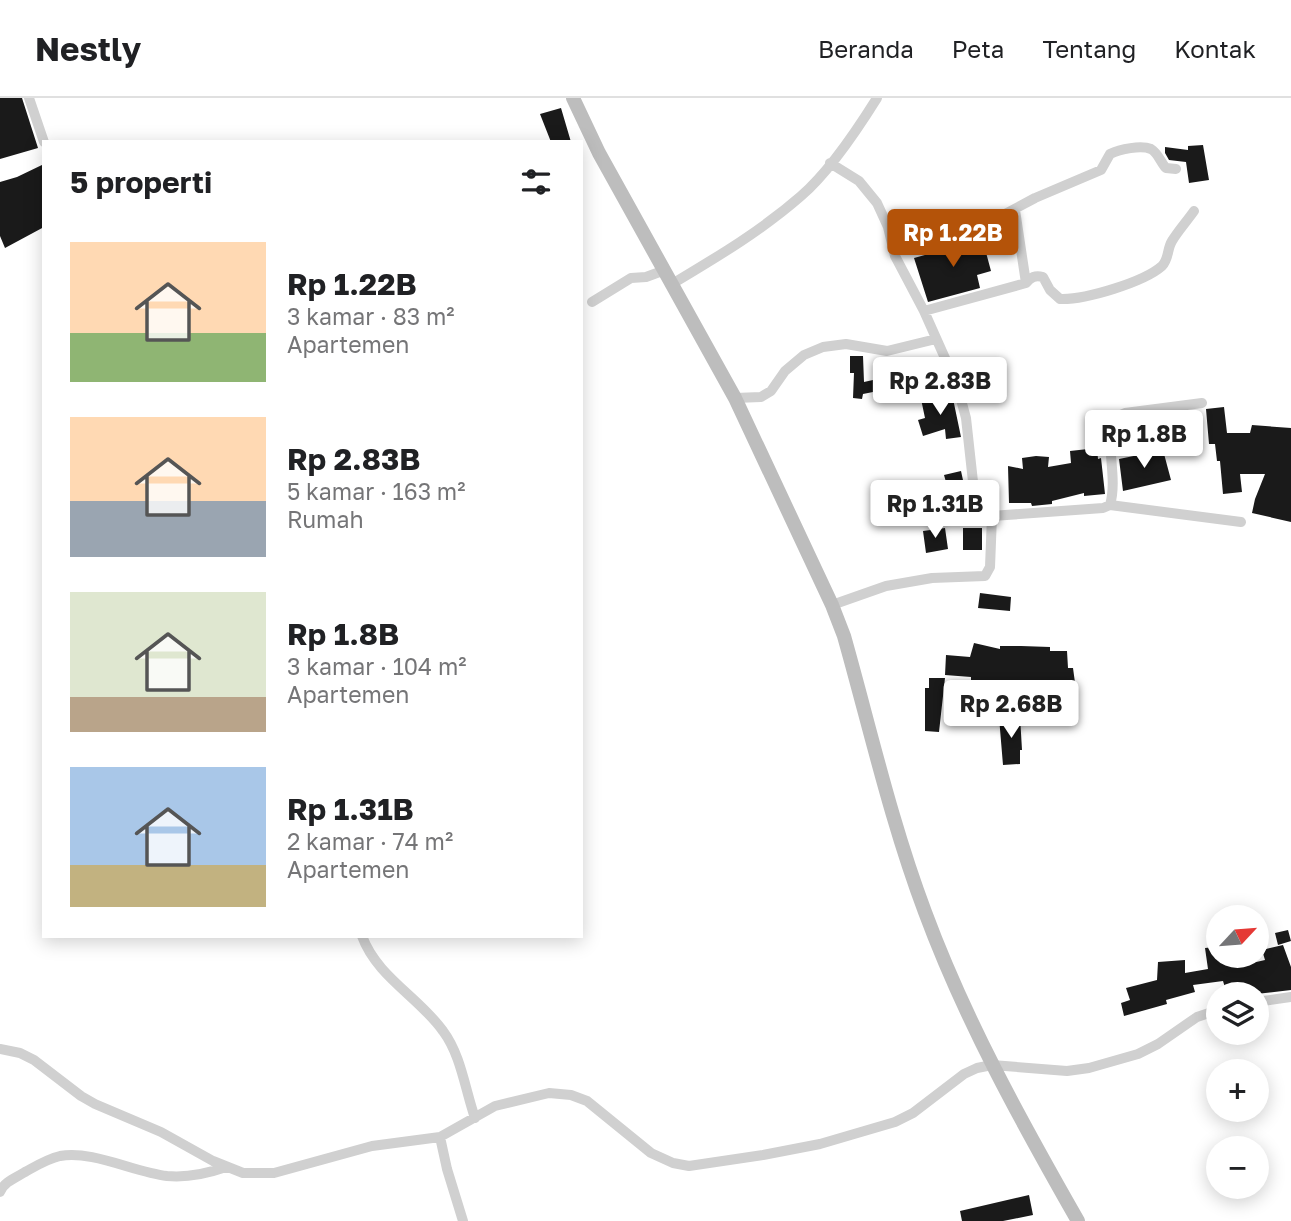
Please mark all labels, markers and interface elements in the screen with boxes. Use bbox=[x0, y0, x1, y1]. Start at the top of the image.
text: Nestly bbox=[35, 29, 141, 68]
text: Beranda bbox=[818, 34, 914, 63]
text: Peta bbox=[952, 34, 1004, 63]
text: Tentang bbox=[1042, 34, 1136, 63]
text: Kontak bbox=[1174, 34, 1256, 63]
icon: filters bbox=[517, 163, 555, 201]
text: 5 properti bbox=[70, 164, 212, 200]
pin: Rp 1.22B bbox=[881, 209, 1025, 269]
text: Rp 1.22B bbox=[903, 218, 1003, 246]
text: Rp 1.22B bbox=[287, 266, 417, 302]
icon: home bbox=[126, 270, 210, 354]
text: 3 kamar · 83 m² bbox=[287, 302, 455, 330]
text: Apartemen bbox=[287, 330, 409, 358]
pin: Rp 2.83B bbox=[868, 358, 1012, 417]
text: Rp 2.83B bbox=[889, 366, 991, 394]
pin: Rp 1.8B bbox=[1079, 410, 1209, 470]
text: Rp 1.8B bbox=[1101, 419, 1187, 447]
text: Rp 2.83B bbox=[287, 441, 420, 477]
icon: home bbox=[126, 445, 210, 529]
text: 5 kamar · 163 m² bbox=[287, 477, 465, 505]
pin: Rp 1.31B bbox=[863, 480, 1007, 540]
text: Rp 1.31B bbox=[886, 489, 984, 517]
text: Rumah bbox=[287, 505, 364, 533]
text: Rp 1.8B bbox=[287, 616, 399, 652]
icon: home bbox=[126, 620, 210, 704]
text: 3 kamar · 104 m² bbox=[287, 652, 467, 680]
text: Apartemen bbox=[287, 680, 409, 708]
pin: Rp 2.68B bbox=[939, 680, 1083, 740]
text: Rp 2.68B bbox=[960, 689, 1062, 717]
text: Rp 1.31B bbox=[287, 791, 414, 827]
icon: home bbox=[126, 795, 210, 879]
text: 2 kamar · 74 m² bbox=[287, 827, 453, 855]
text: Apartemen bbox=[287, 855, 409, 883]
north arrow bbox=[1206, 905, 1269, 968]
map controls bbox=[1206, 905, 1269, 1199]
button: layers bbox=[1206, 982, 1269, 1045]
button: + bbox=[1206, 1059, 1269, 1122]
button: − bbox=[1206, 1136, 1269, 1199]

